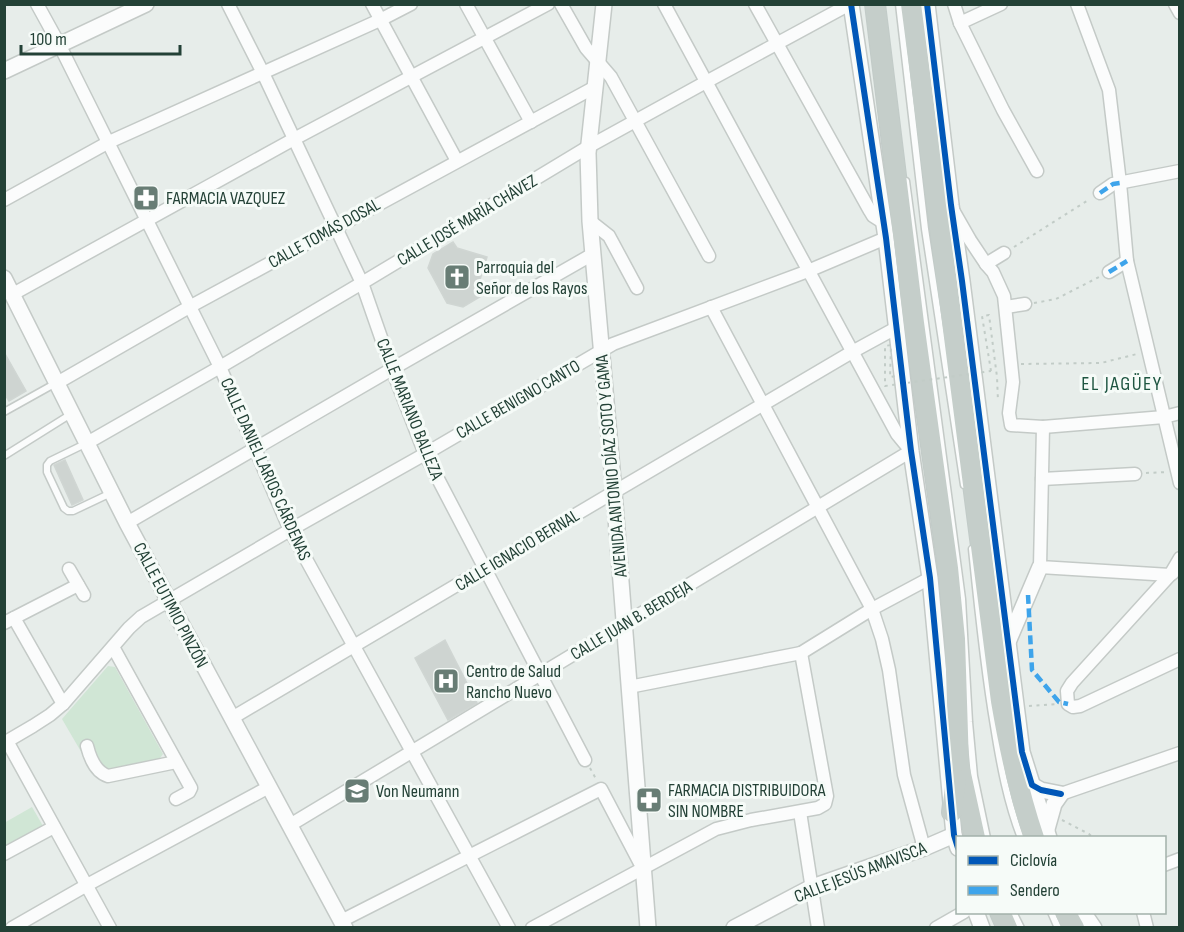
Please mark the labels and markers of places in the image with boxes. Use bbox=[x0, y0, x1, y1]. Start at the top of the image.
pharmacy icon: FARMACIA VAZQUEZ bbox=[131, 183, 161, 213]
place label: FARMACIA VAZQUEZ bbox=[166, 188, 286, 209]
place label: Parroquia del Señor de los Rayos bbox=[476, 257, 588, 299]
church icon: Parroquia del Señor de los Rayos bbox=[442, 262, 472, 292]
place label: Centro de Salud Rancho Nuevo bbox=[466, 661, 561, 703]
hospital icon: Centro de Salud Rancho Nuevo bbox=[431, 666, 461, 696]
school or university icon: Von Neumann bbox=[342, 776, 372, 806]
place label: FARMACIA DISTRIBUIDORA SIN NOMBRE bbox=[668, 780, 826, 822]
place label: Von Neumann bbox=[376, 781, 459, 802]
pharmacy icon: FARMACIA DISTRIBUIDORA SIN NOMBRE bbox=[634, 785, 664, 815]

